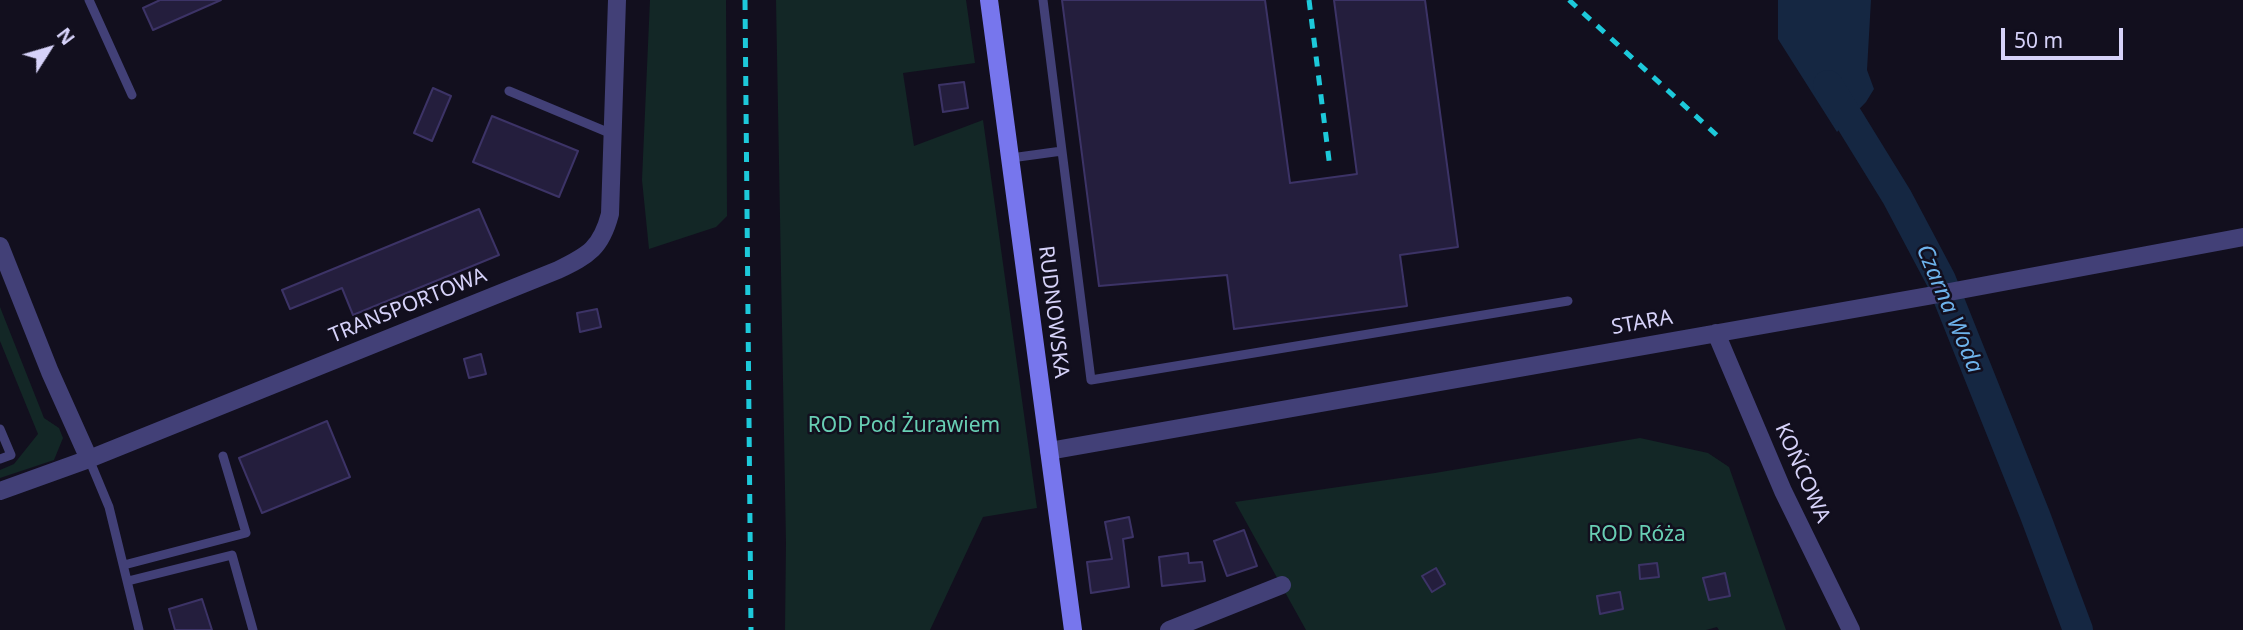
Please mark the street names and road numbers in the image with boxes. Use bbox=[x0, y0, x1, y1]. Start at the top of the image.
street label: RUDNOWSKA bbox=[1032, 244, 1074, 380]
street label: TRANSPORTOWA bbox=[326, 263, 490, 349]
street label: STARA bbox=[1609, 305, 1675, 341]
street label: KOŃCOWA bbox=[1769, 419, 1835, 527]

